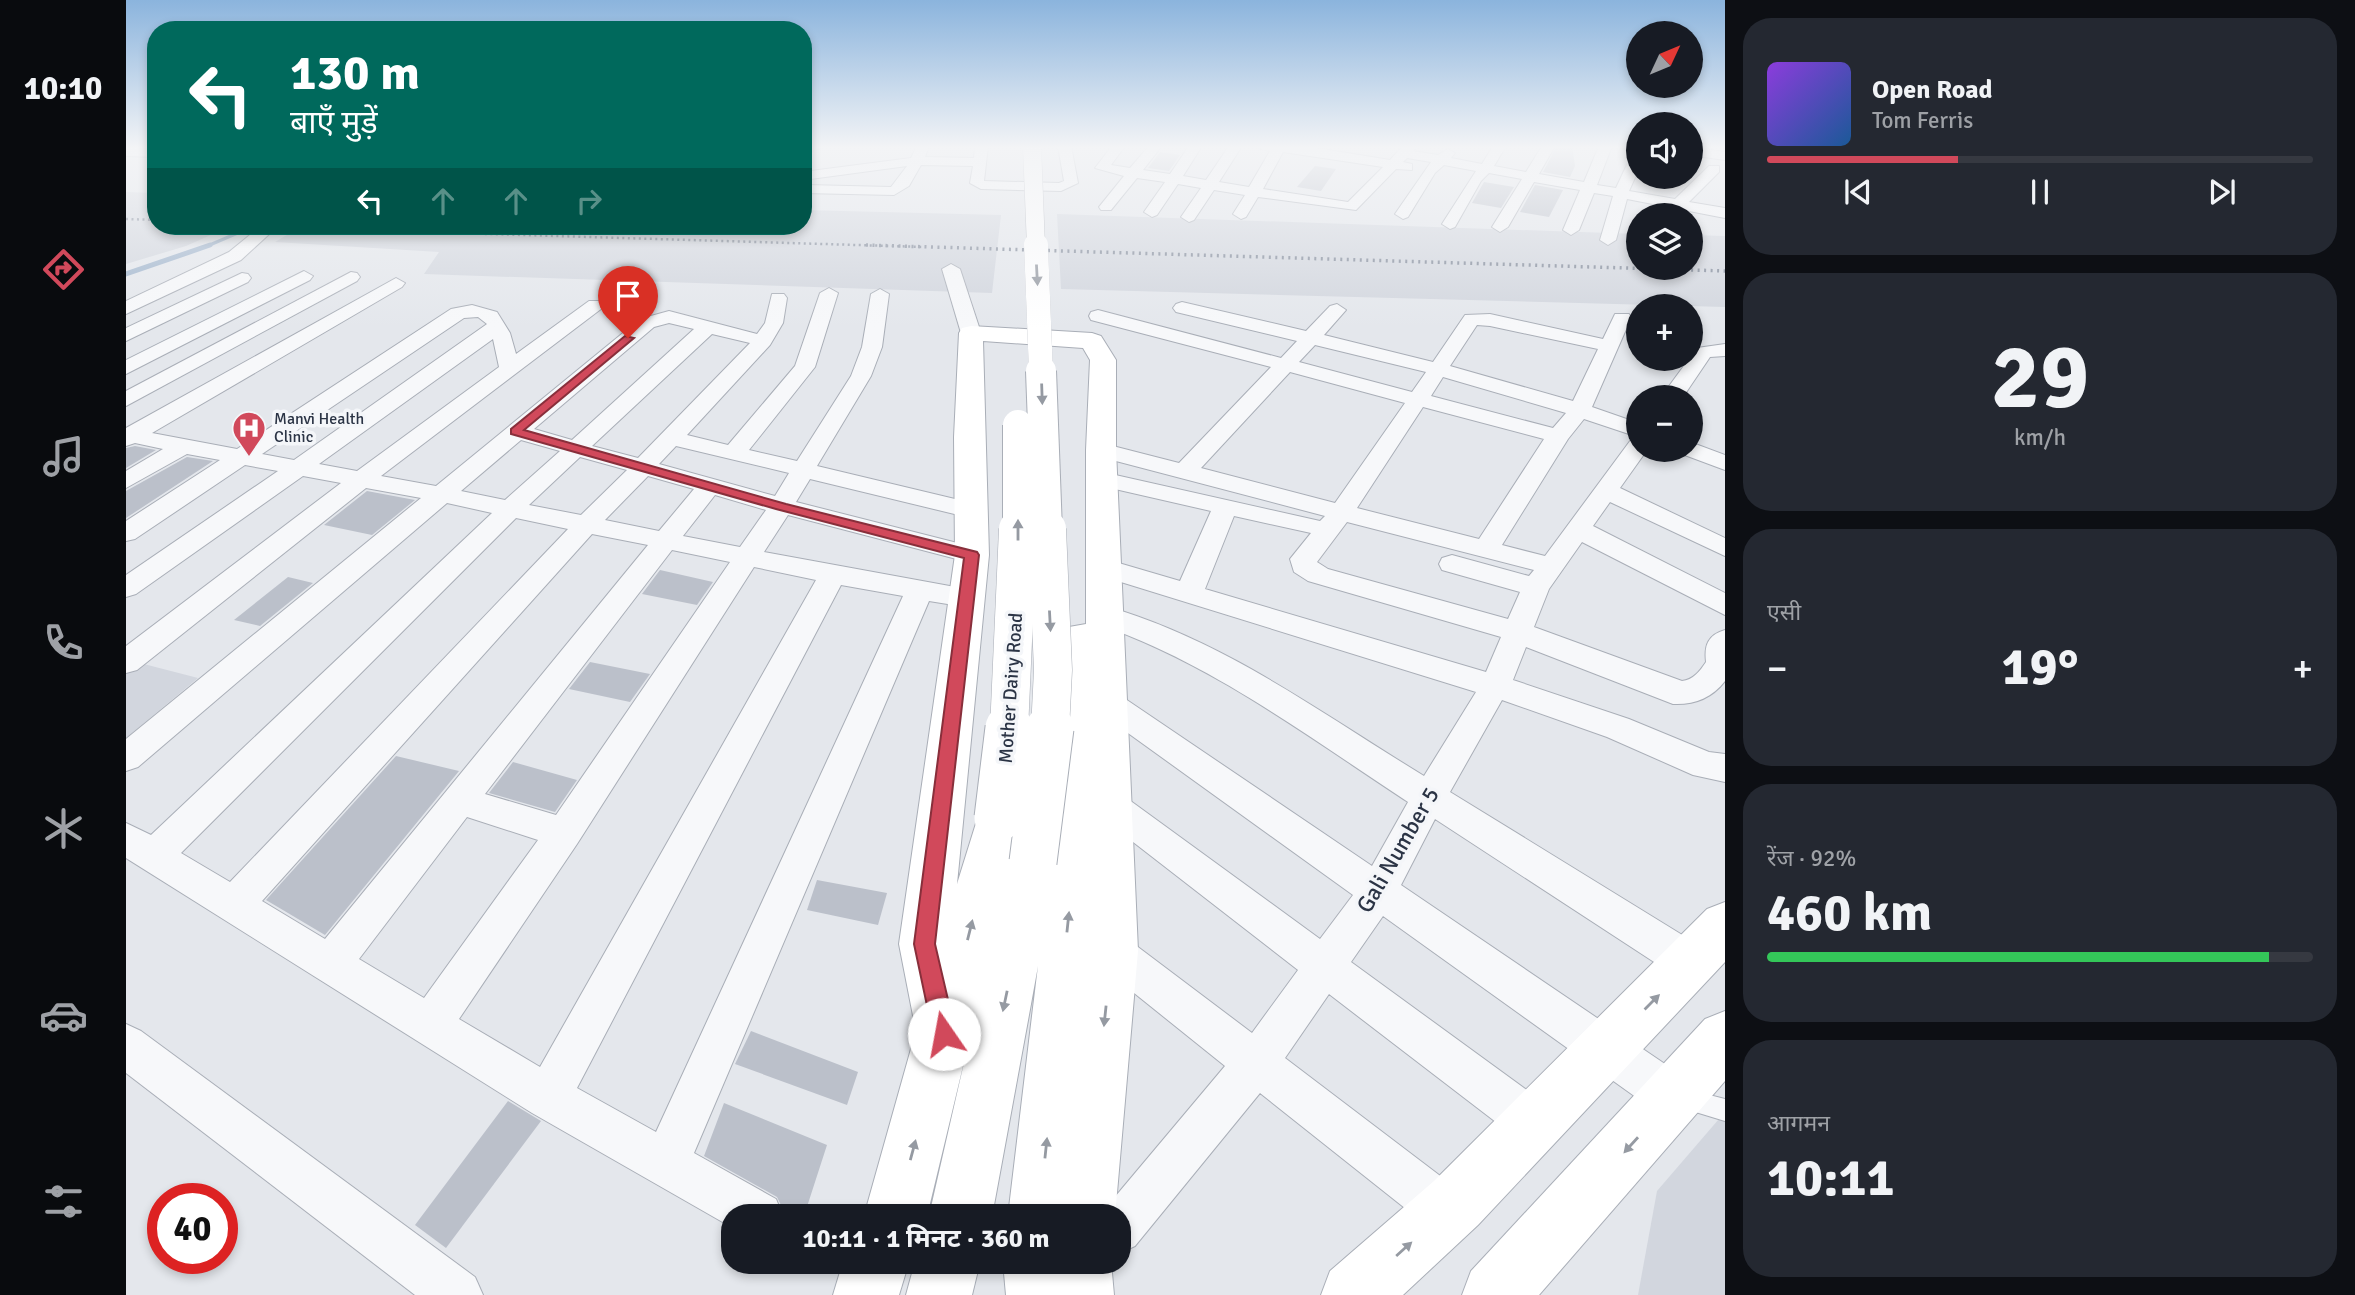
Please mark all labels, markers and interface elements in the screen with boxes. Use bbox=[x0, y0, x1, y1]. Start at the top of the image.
north arrow bbox=[1626, 21, 1703, 98]
map controls bbox=[1626, 21, 1703, 462]
text: 130 m bbox=[290, 43, 420, 103]
icon: left bbox=[175, 49, 266, 140]
text: 10:10 bbox=[24, 69, 102, 108]
text: Open Road bbox=[1872, 74, 1993, 106]
text: बाएँ मुड़ें bbox=[290, 103, 378, 142]
text: Tom Ferris bbox=[1872, 106, 1973, 135]
button: sound bbox=[1626, 112, 1703, 189]
icon: previous bbox=[1839, 173, 1877, 211]
icon: pause bbox=[2021, 173, 2059, 211]
icon: next bbox=[2203, 173, 2241, 211]
icon: left bbox=[351, 182, 389, 220]
icon: ahead bbox=[424, 182, 462, 220]
icon: ahead bbox=[497, 182, 535, 220]
icon: right bbox=[570, 182, 608, 220]
button: layers bbox=[1626, 203, 1703, 280]
icon: directions bbox=[39, 245, 88, 294]
one-way arrow bbox=[1032, 265, 1043, 287]
pin bbox=[598, 266, 658, 338]
icon: arrive bbox=[609, 277, 647, 315]
button: + bbox=[1626, 294, 1703, 371]
text: 29 bbox=[1991, 321, 2089, 434]
one-way arrow bbox=[1036, 383, 1048, 405]
button: − bbox=[1626, 385, 1703, 462]
hospital icon: Manvi Health Clinic bbox=[230, 409, 268, 458]
place label: Manvi Health Clinic bbox=[274, 409, 364, 447]
text: km/h bbox=[2014, 423, 2066, 452]
icon: music bbox=[39, 432, 88, 481]
one-way arrow bbox=[1012, 519, 1024, 541]
text: एसी bbox=[1767, 598, 1801, 627]
one-way arrow bbox=[1045, 611, 1056, 633]
street label: Mother Dairy Road bbox=[994, 612, 1028, 764]
icon: phone bbox=[39, 618, 88, 667]
text: 19° bbox=[2002, 635, 2078, 699]
text: − bbox=[1767, 645, 1788, 692]
text: + bbox=[2292, 645, 2313, 692]
street label: Gali Number 5 bbox=[1350, 782, 1446, 918]
icon: climate bbox=[39, 804, 88, 853]
text: रेंज · 92% bbox=[1767, 844, 1856, 873]
text: 460 km bbox=[1767, 881, 1932, 945]
one-way arrow bbox=[1063, 911, 1074, 933]
one-way arrow bbox=[965, 919, 976, 941]
one-way arrow bbox=[1000, 990, 1011, 1012]
icon: car bbox=[39, 991, 88, 1040]
one-way arrow bbox=[1644, 994, 1660, 1011]
position arrow bbox=[907, 997, 981, 1071]
one-way arrow bbox=[1100, 1005, 1111, 1027]
text: आगमन bbox=[1767, 1109, 1830, 1138]
one-way arrow bbox=[1623, 1136, 1639, 1154]
one-way arrow bbox=[1041, 1137, 1052, 1159]
one-way arrow bbox=[908, 1139, 919, 1161]
text: 10:11 bbox=[1767, 1146, 1895, 1210]
icon: filters bbox=[39, 1177, 88, 1226]
speed limit sign: 40 bbox=[147, 1183, 238, 1274]
text: 10:11 · 1 मिनट · 360 m bbox=[802, 1223, 1050, 1255]
one-way arrow bbox=[1395, 1241, 1413, 1257]

